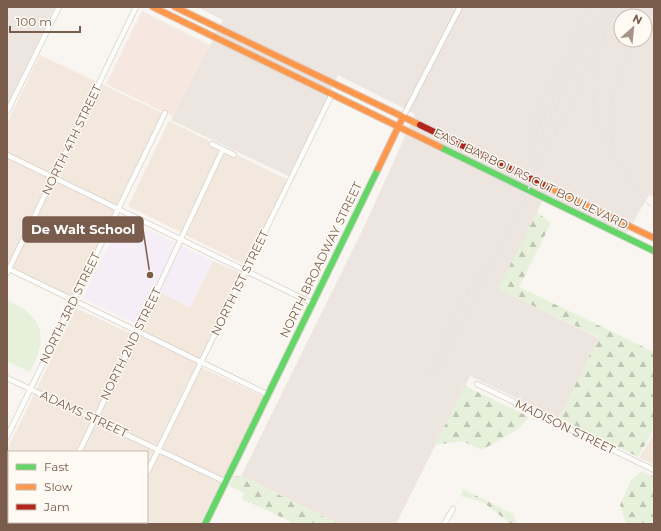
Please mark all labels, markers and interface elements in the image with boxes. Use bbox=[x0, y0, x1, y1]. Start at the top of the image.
scale bar bbox=[10, 8, 80, 34]
north arrow bbox=[613, 8, 653, 48]
text: N bbox=[630, 11, 645, 27]
text: 100 m bbox=[16, 14, 52, 29]
street label: NORTH 4TH STREET bbox=[38, 82, 105, 197]
street label: EAST BARBOURS CUT BOULEVARD bbox=[431, 125, 631, 232]
street label: NORTH BROADWAY STREET bbox=[276, 179, 365, 340]
callout: De Walt School bbox=[23, 217, 143, 242]
text: De Walt School bbox=[31, 221, 135, 237]
street label: NORTH 1ST STREET bbox=[207, 227, 272, 338]
street label: NORTH 3RD STREET bbox=[36, 249, 103, 366]
street label: NORTH 2ND STREET bbox=[97, 285, 164, 403]
street label: ADAMS STREET bbox=[38, 387, 130, 440]
street label: MADISON STREET bbox=[513, 396, 618, 457]
legend bbox=[8, 451, 148, 523]
text: Fast bbox=[44, 459, 69, 474]
text: Slow bbox=[44, 479, 73, 494]
text: Jam bbox=[43, 499, 70, 514]

